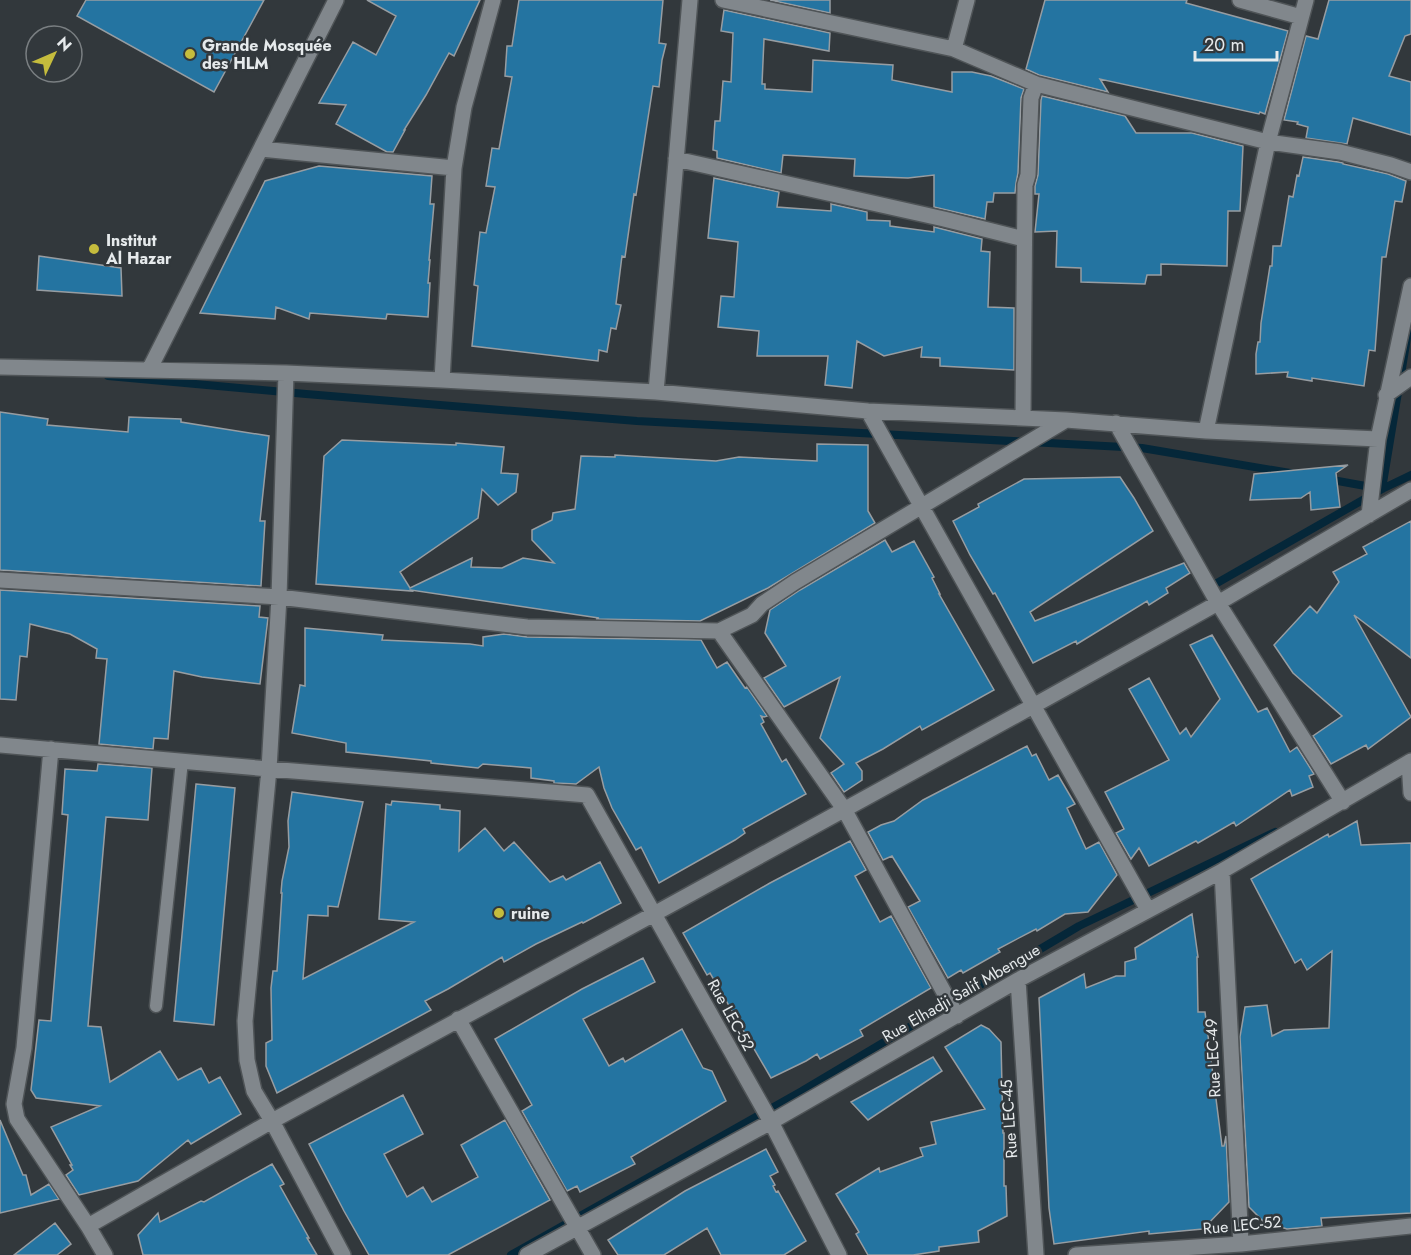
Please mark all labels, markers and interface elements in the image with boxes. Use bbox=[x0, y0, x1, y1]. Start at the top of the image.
north arrow bbox=[24, 24, 84, 84]
scale bar bbox=[1195, 24, 1278, 62]
text: N bbox=[52, 31, 77, 56]
text: 20 m bbox=[1204, 32, 1244, 58]
place label: Grande Mosquée des HLM bbox=[202, 34, 332, 75]
marker: Grande Mosquée des HLM bbox=[183, 47, 197, 61]
place label: Institut Al Hazar bbox=[105, 229, 172, 270]
marker: Institut Al Hazar bbox=[87, 242, 101, 256]
place label: ruine bbox=[511, 902, 550, 925]
marker: ruine bbox=[492, 906, 506, 920]
street label: Rue Elhadji Salif Mbengue bbox=[878, 938, 1044, 1048]
street label: Rue LEC-52 bbox=[702, 975, 760, 1055]
street label: Rue LEC-49 bbox=[1199, 1018, 1227, 1098]
street label: Rue LEC-45 bbox=[995, 1079, 1023, 1159]
street label: Rue LEC-52 bbox=[1202, 1210, 1282, 1240]

